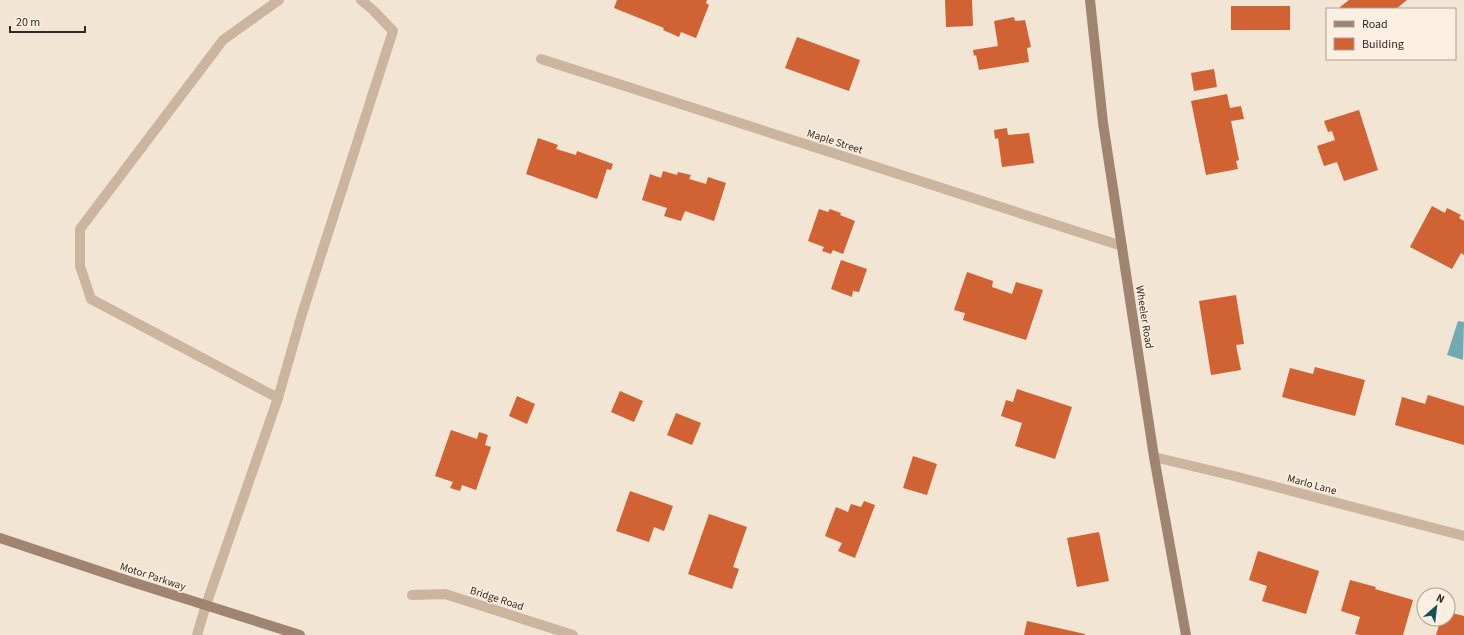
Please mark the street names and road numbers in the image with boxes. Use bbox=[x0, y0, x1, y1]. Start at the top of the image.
street label: Maple Street bbox=[805, 125, 865, 158]
street label: Wheeler Road bbox=[1132, 285, 1157, 350]
street label: Marlo Lane bbox=[1285, 471, 1339, 498]
street label: Motor Parkway bbox=[118, 559, 188, 594]
street label: Bridge Road bbox=[468, 583, 526, 614]

